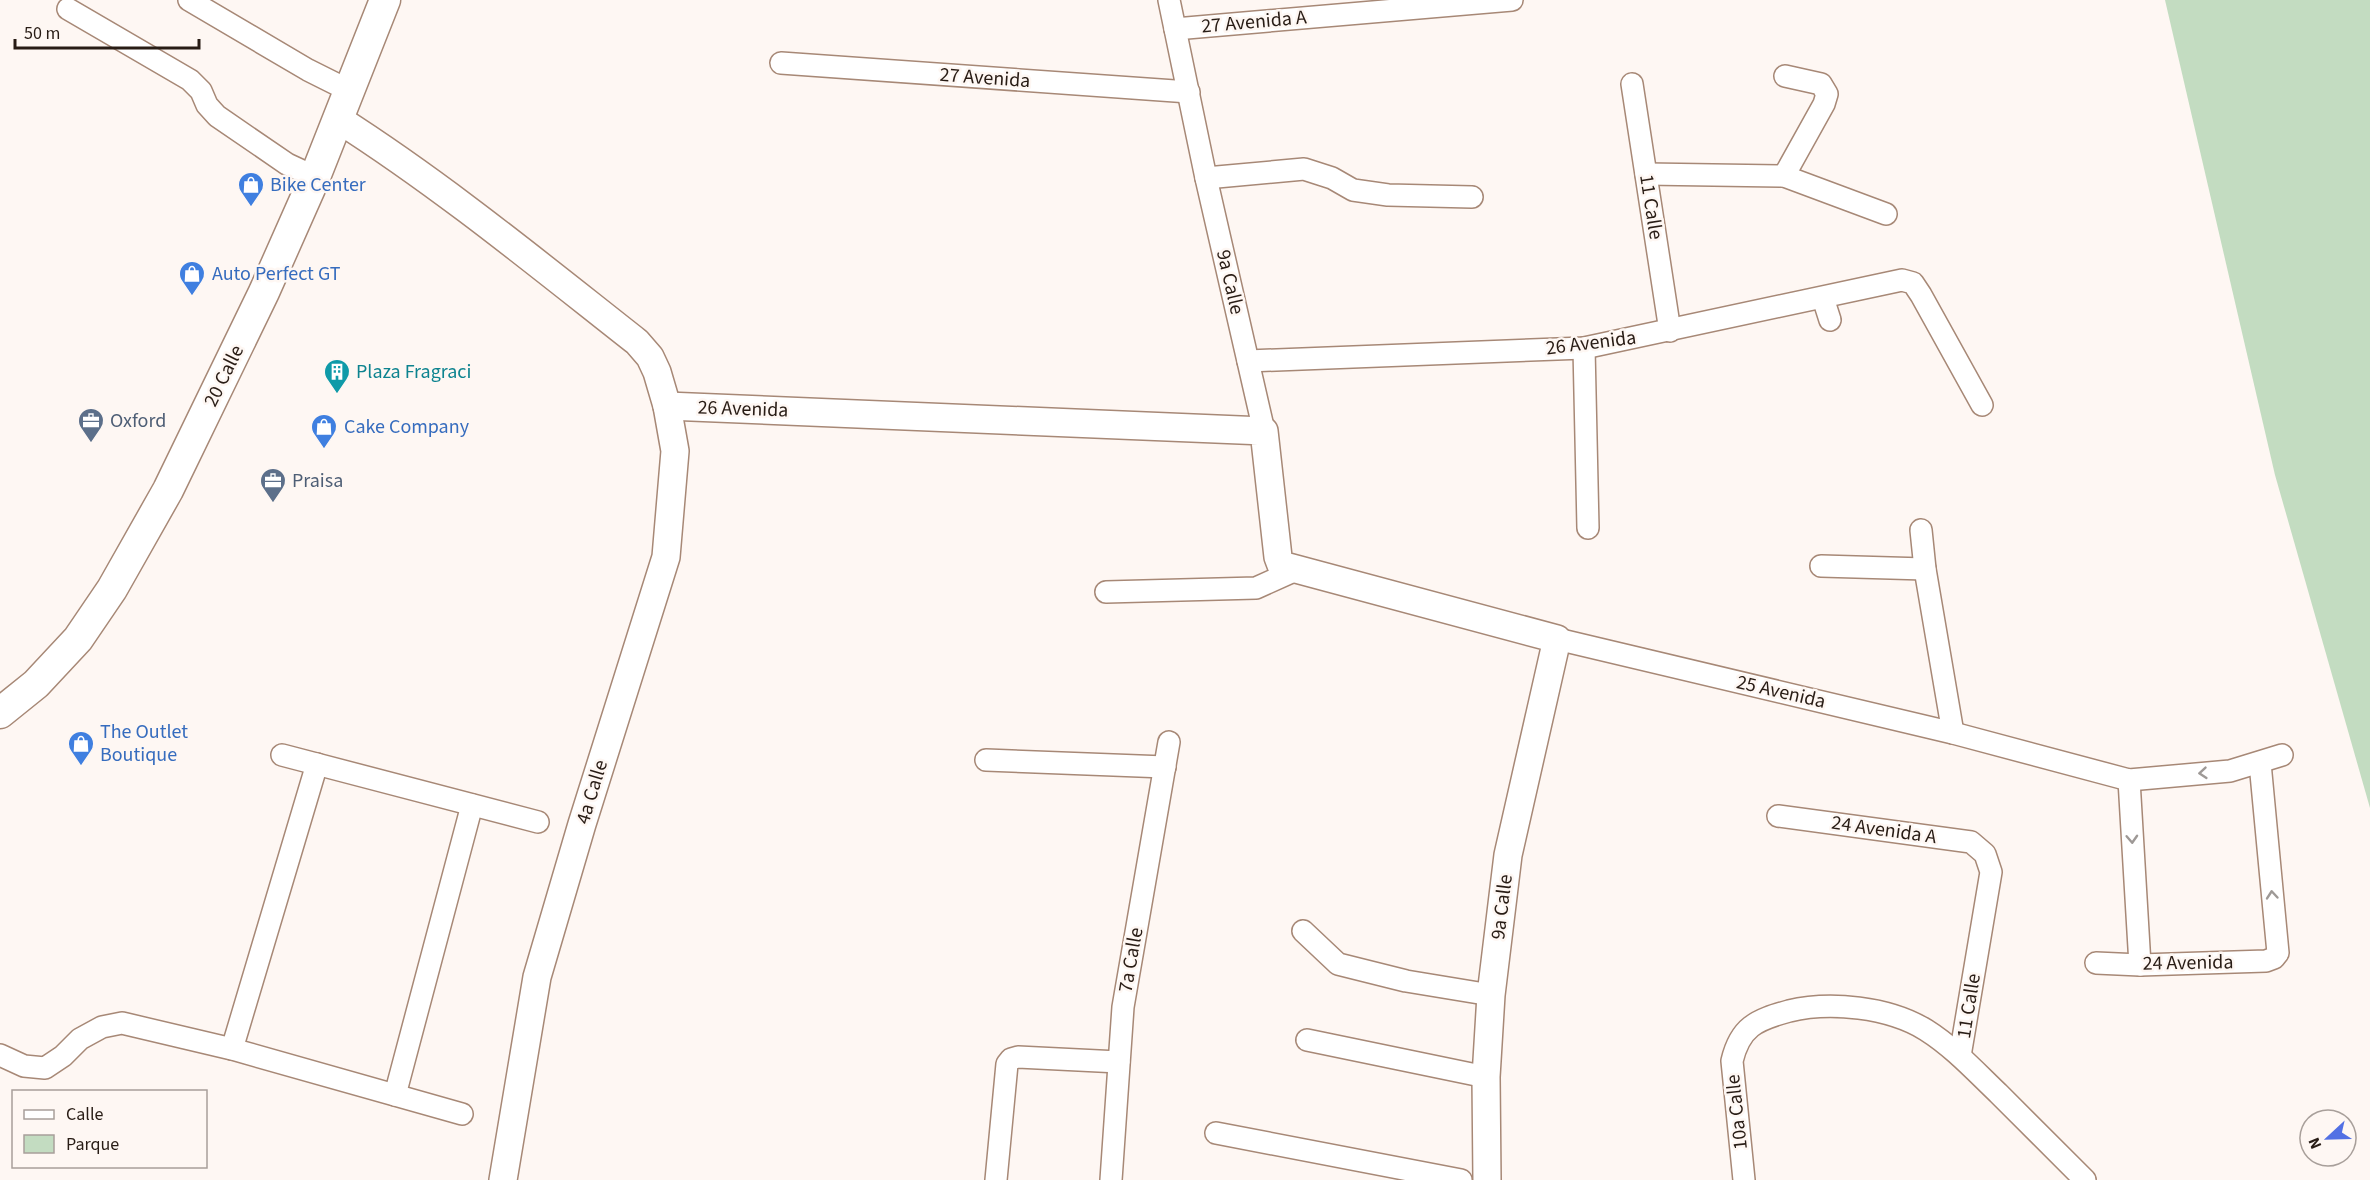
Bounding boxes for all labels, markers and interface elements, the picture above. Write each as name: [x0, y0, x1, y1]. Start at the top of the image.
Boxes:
street label: 27 Avenida A: [1200, 3, 1308, 41]
scale bar: [15, 12, 200, 50]
text: 50 m: [24, 21, 60, 46]
street label: 27 Avenida: [939, 61, 1031, 95]
shop icon: Bike Center: [236, 170, 266, 208]
place label: Bike Center: [270, 171, 366, 199]
street label: 11 Calle: [1632, 172, 1670, 242]
street label: 9a Calle: [1209, 247, 1251, 317]
shop icon: Auto Perfect GT: [177, 259, 207, 297]
place label: Auto Perfect GT: [212, 260, 341, 288]
street label: 26 Avenida: [1544, 324, 1638, 362]
street label: 20 Calle: [197, 340, 251, 412]
building icon: Plaza Fragraci: [322, 357, 352, 395]
place label: Plaza Fragraci: [356, 358, 471, 386]
street label: 26 Avenida: [697, 393, 789, 425]
office icon: Oxford: [76, 406, 106, 444]
place label: Oxford: [110, 407, 166, 435]
shop icon: Cake Company: [309, 412, 339, 450]
place label: Cake Company: [344, 413, 470, 441]
office icon: Praisa: [258, 466, 288, 504]
place label: Praisa: [292, 467, 343, 495]
street label: 25 Avenida: [1734, 668, 1828, 716]
place label: The Outlet Boutique: [100, 718, 188, 769]
shop icon: The Outlet Boutique: [66, 729, 96, 767]
street label: 4a Calle: [569, 756, 615, 827]
one-way arrow: [2198, 766, 2207, 779]
street label: 24 Avenida A: [1830, 809, 1938, 851]
one-way arrow: [2126, 834, 2139, 843]
street label: 9a Calle: [1484, 873, 1520, 941]
one-way arrow: [2266, 890, 2279, 899]
street label: 7a Calle: [1112, 925, 1151, 995]
street label: 24 Avenida: [2142, 948, 2234, 978]
street label: 11 Calle: [1950, 971, 1988, 1041]
street label: 10a Calle: [1719, 1073, 1755, 1151]
legend: [12, 1090, 207, 1168]
text: Calle: [66, 1102, 104, 1127]
north arrow: [2298, 1108, 2358, 1168]
text: Parque: [66, 1132, 119, 1157]
text: N: [2303, 1134, 2327, 1152]

